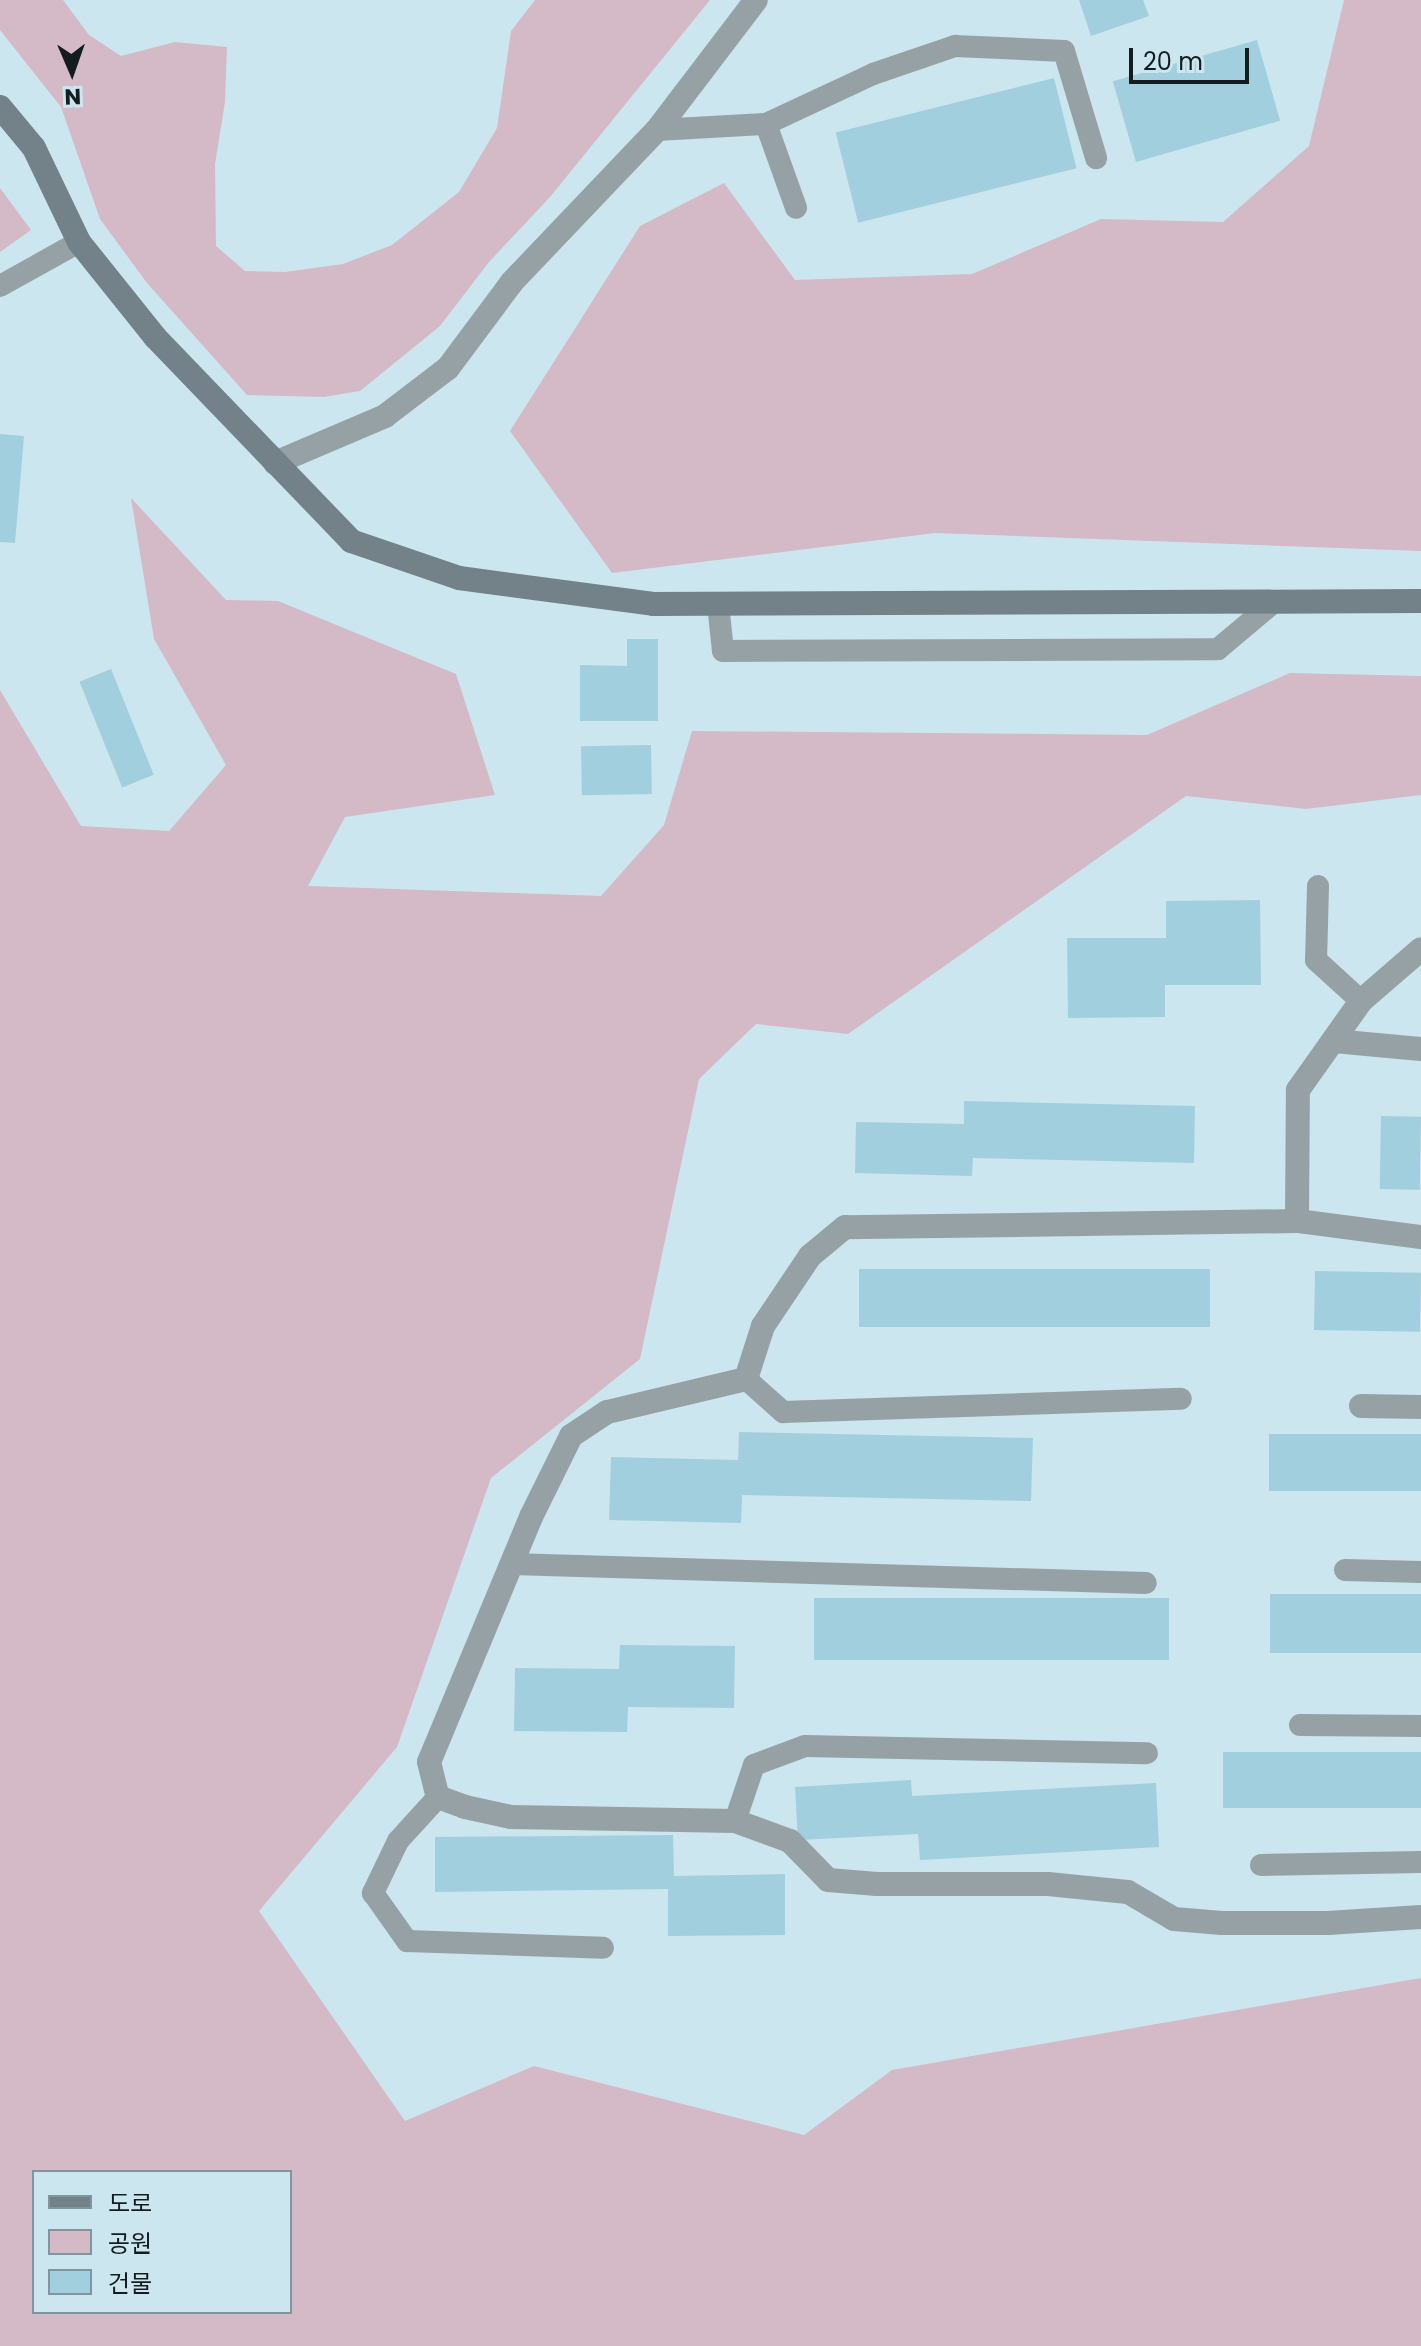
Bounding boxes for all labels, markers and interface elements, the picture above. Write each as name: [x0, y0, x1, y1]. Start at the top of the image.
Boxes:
north arrow: [32, 32, 112, 112]
scale bar: [1133, 32, 1253, 82]
text: 20 m: [1143, 45, 1203, 78]
text: N: [64, 81, 82, 112]
legend: [32, 2170, 292, 2314]
text: 도로: [108, 2187, 152, 2220]
text: 공원: [108, 2227, 152, 2260]
text: 건물: [108, 2267, 152, 2300]

